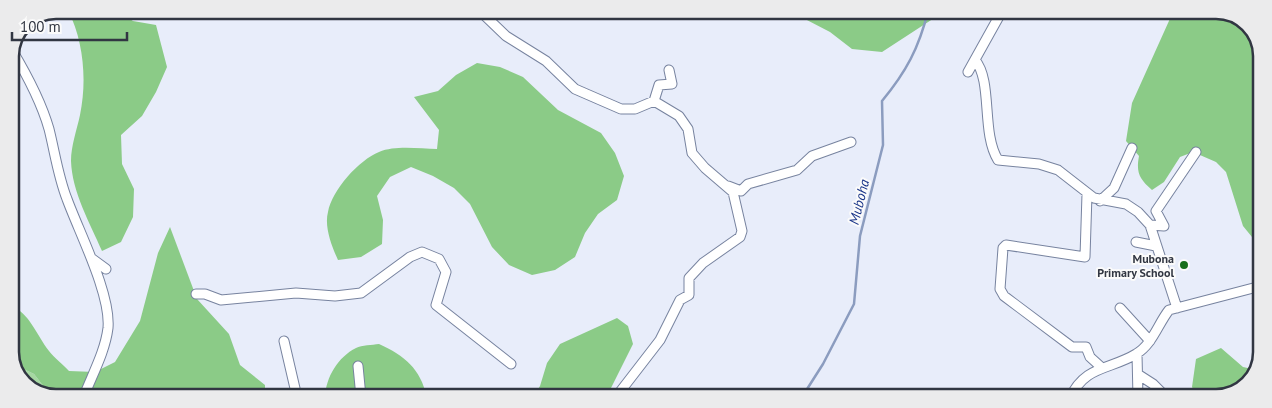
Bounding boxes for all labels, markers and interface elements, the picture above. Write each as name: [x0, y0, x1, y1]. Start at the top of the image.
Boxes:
scale bar: [12, 10, 128, 42]
text: 100 m: [20, 17, 61, 36]
water label: Muboha: [845, 177, 873, 227]
place label: Mubona Primary School: [1097, 251, 1174, 280]
marker: Mubona Primary School: [1178, 259, 1190, 271]

